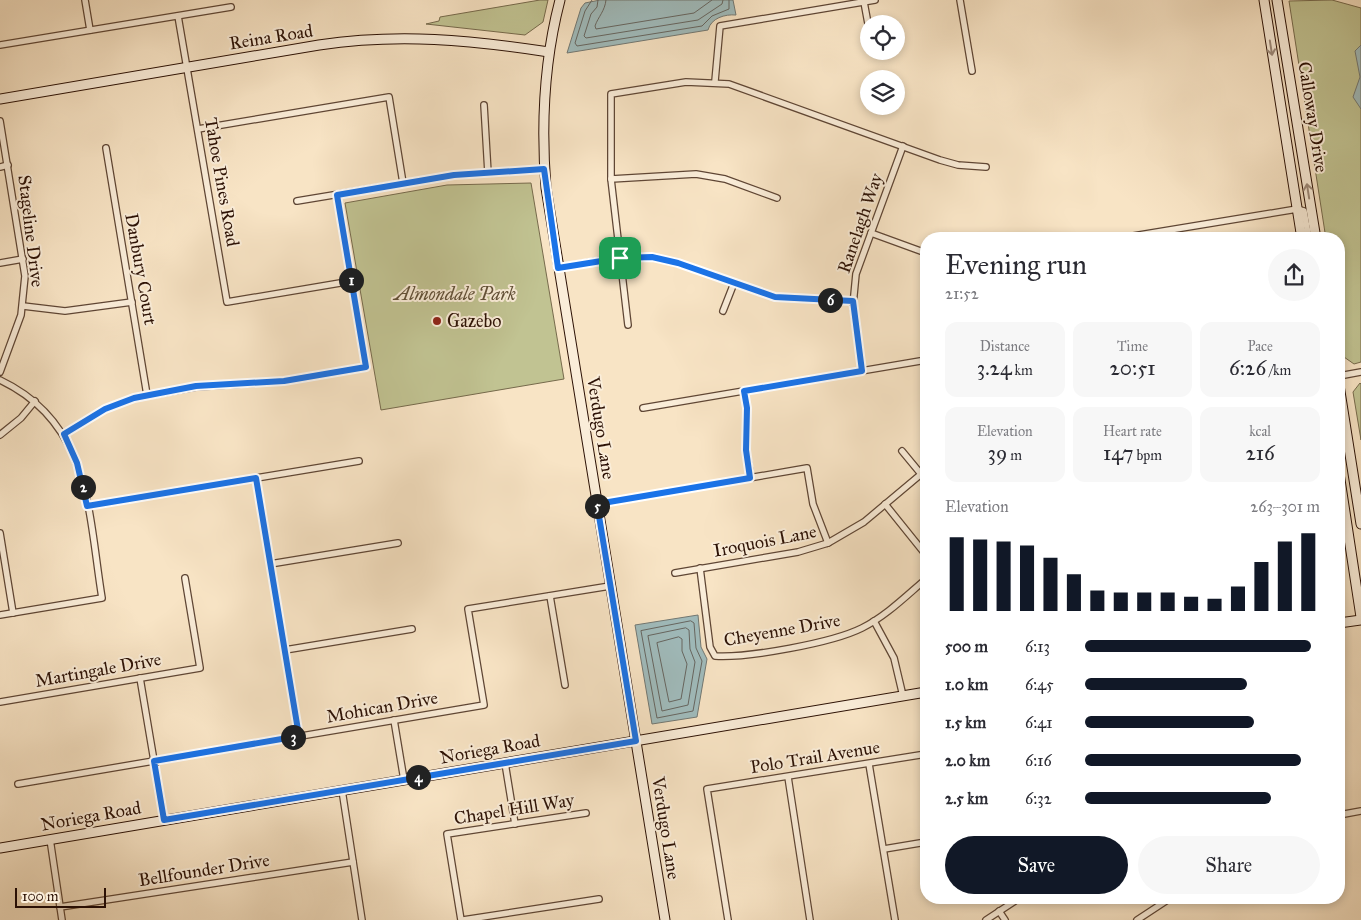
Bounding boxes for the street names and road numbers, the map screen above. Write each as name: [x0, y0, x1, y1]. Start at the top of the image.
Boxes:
street label: Reina Road: [228, 20, 314, 54]
street label: Calloway Drive: [1293, 60, 1333, 174]
street label: Tahoe Pines Road: [200, 116, 244, 248]
street label: Ranelagh Way: [833, 170, 889, 276]
street label: Stageline Drive: [12, 174, 49, 288]
street label: Danbury Court: [120, 211, 162, 327]
street label: Verdugo Lane: [581, 374, 620, 481]
street label: Iroquois Lane: [712, 520, 819, 563]
street label: Cheyenne Drive: [722, 609, 842, 651]
street label: Martingale Drive: [33, 648, 163, 693]
street label: Mohican Drive: [325, 686, 439, 728]
street label: Noriega Road: [438, 729, 542, 770]
street label: Polo Trail Avenue: [749, 736, 881, 778]
street label: Verdugo Lane: [646, 774, 685, 881]
street label: Chapel Hill Way: [452, 789, 576, 829]
street label: Noriega Road: [39, 796, 143, 837]
street label: Bellfounder Drive: [137, 849, 271, 891]

